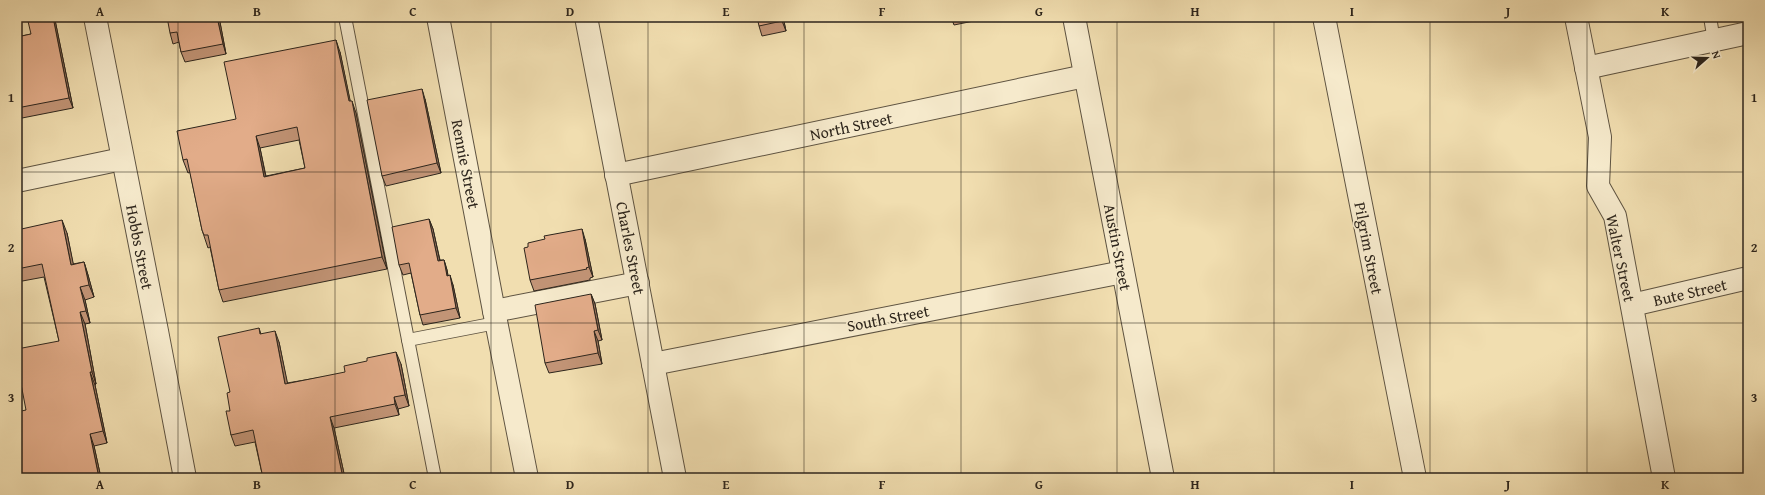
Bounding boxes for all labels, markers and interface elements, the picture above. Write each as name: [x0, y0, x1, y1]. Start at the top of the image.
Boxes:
text: A: [96, 2, 105, 21]
text: B: [253, 2, 261, 21]
text: C: [409, 2, 417, 21]
text: D: [566, 2, 574, 21]
text: E: [723, 2, 730, 21]
text: F: [879, 2, 886, 21]
text: G: [1035, 2, 1043, 21]
text: H: [1190, 2, 1200, 21]
text: I: [1350, 2, 1354, 21]
text: J: [1504, 2, 1511, 21]
text: K: [1661, 2, 1670, 21]
north arrow: [1687, 38, 1727, 78]
text: N: [1708, 48, 1725, 61]
text: 1: [8, 88, 14, 107]
text: 1: [1751, 88, 1757, 107]
street label: North Street: [807, 105, 895, 146]
street label: Rennie Street: [446, 117, 486, 211]
street label: Charles Street: [610, 199, 652, 297]
street label: Pilgrim Street: [1348, 200, 1390, 297]
street label: Austin Street: [1098, 202, 1138, 293]
street label: Hobbs Street: [120, 203, 160, 292]
street label: Walter Street: [1600, 212, 1642, 304]
text: 2: [8, 238, 15, 257]
text: 2: [1751, 238, 1758, 257]
street label: Bute Street: [1651, 272, 1730, 312]
street label: South Street: [845, 298, 932, 338]
text: 3: [8, 388, 14, 407]
text: 3: [1751, 388, 1757, 407]
text: A: [96, 475, 105, 494]
text: B: [253, 475, 261, 494]
text: C: [409, 475, 417, 494]
text: D: [566, 475, 574, 494]
text: E: [723, 475, 730, 494]
text: F: [879, 475, 886, 494]
text: G: [1035, 475, 1043, 494]
text: H: [1190, 475, 1200, 494]
text: I: [1350, 475, 1354, 494]
text: J: [1504, 475, 1511, 494]
text: K: [1661, 475, 1670, 494]

